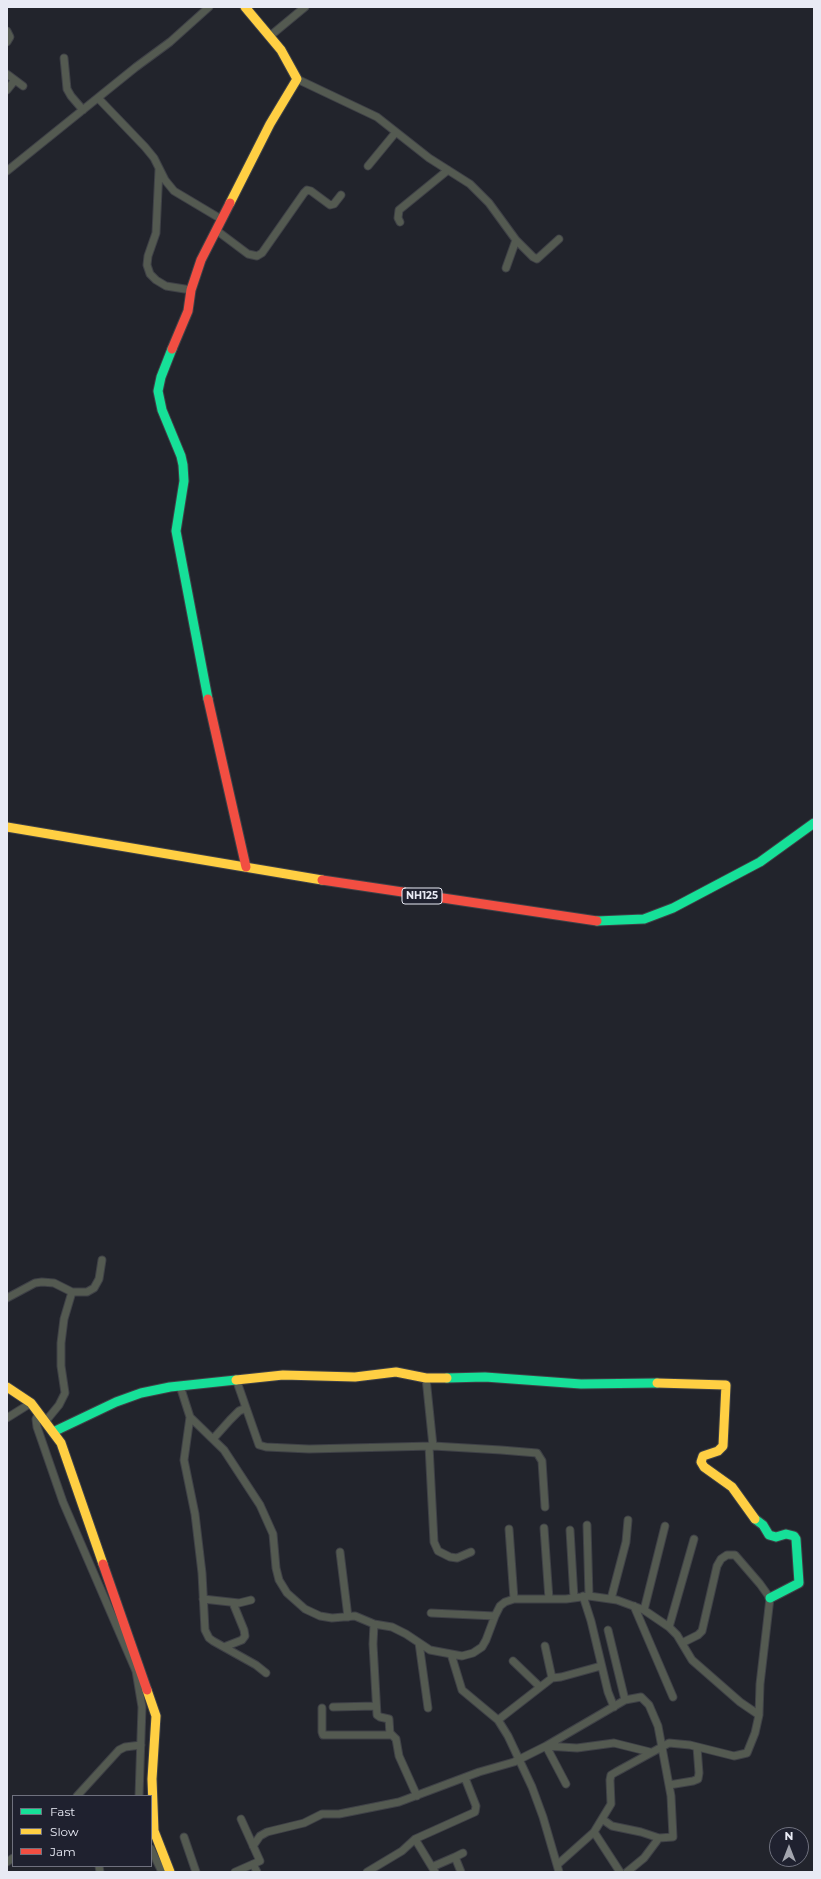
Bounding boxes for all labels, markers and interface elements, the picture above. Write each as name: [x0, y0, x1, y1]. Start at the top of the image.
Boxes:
road number: NH125: [402, 888, 442, 904]
legend: [12, 1795, 152, 1867]
text: Fast: [50, 1804, 75, 1819]
text: Slow: [50, 1824, 79, 1839]
north arrow: [769, 1827, 809, 1867]
text: N: [785, 1829, 793, 1843]
text: Jam: [50, 1844, 76, 1859]

